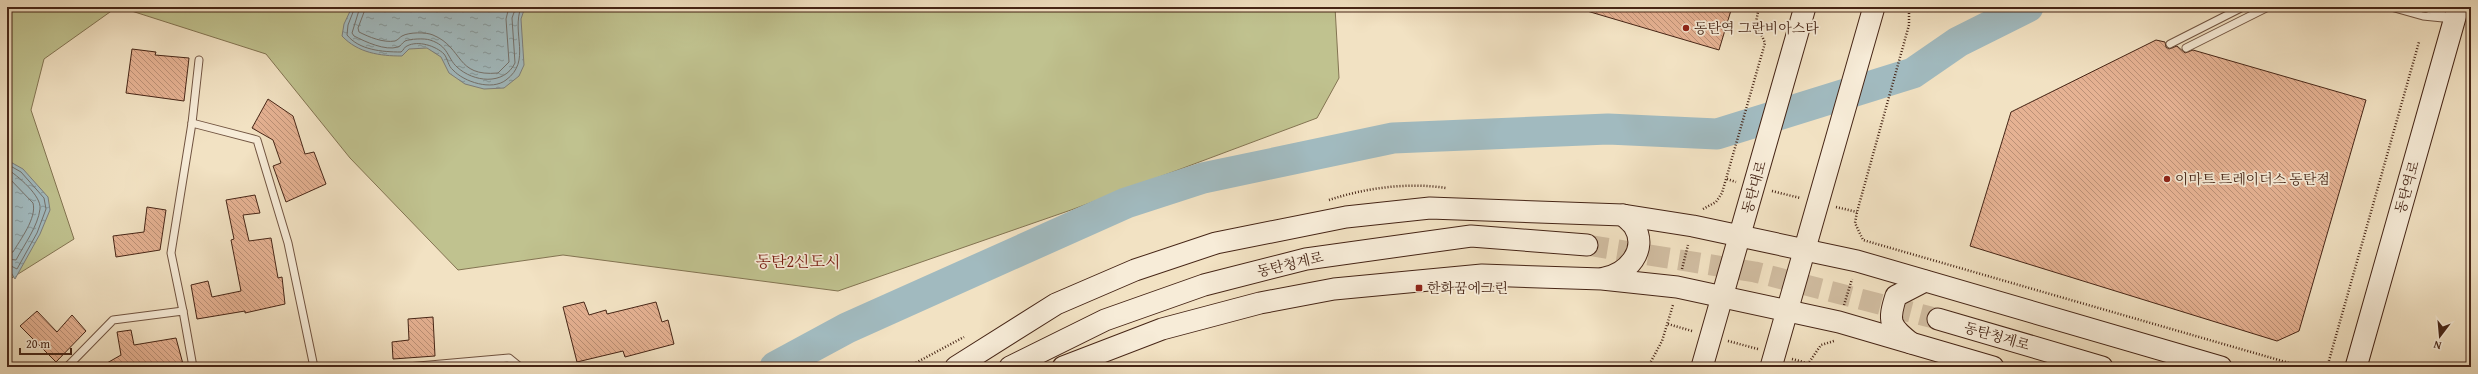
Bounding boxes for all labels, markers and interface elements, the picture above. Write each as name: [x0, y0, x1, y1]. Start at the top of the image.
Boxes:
place label: 동탄역 그란비아스타: [1694, 18, 1819, 38]
marker: 동탄역 그란비아스타: [1681, 23, 1691, 33]
street label: 동탄대로: [1737, 158, 1771, 216]
street label: 동탄역로: [2390, 158, 2424, 216]
place label: 이마트 트레이더스 동탄점: [2175, 169, 2330, 189]
marker: 이마트 트레이더스 동탄점: [2162, 174, 2172, 184]
street label: 동탄청계로: [1255, 247, 1326, 281]
district label: 동탄2신도시: [756, 249, 840, 273]
place label: 한화꿈에그린: [1427, 278, 1508, 298]
marker: 한화꿈에그린: [1414, 283, 1424, 293]
north arrow: [2420, 316, 2460, 356]
street label: 동탄청계로: [1962, 317, 2033, 355]
scale bar: [20, 330, 71, 356]
text: 20 m: [26, 335, 50, 352]
text: N: [2431, 337, 2443, 354]

